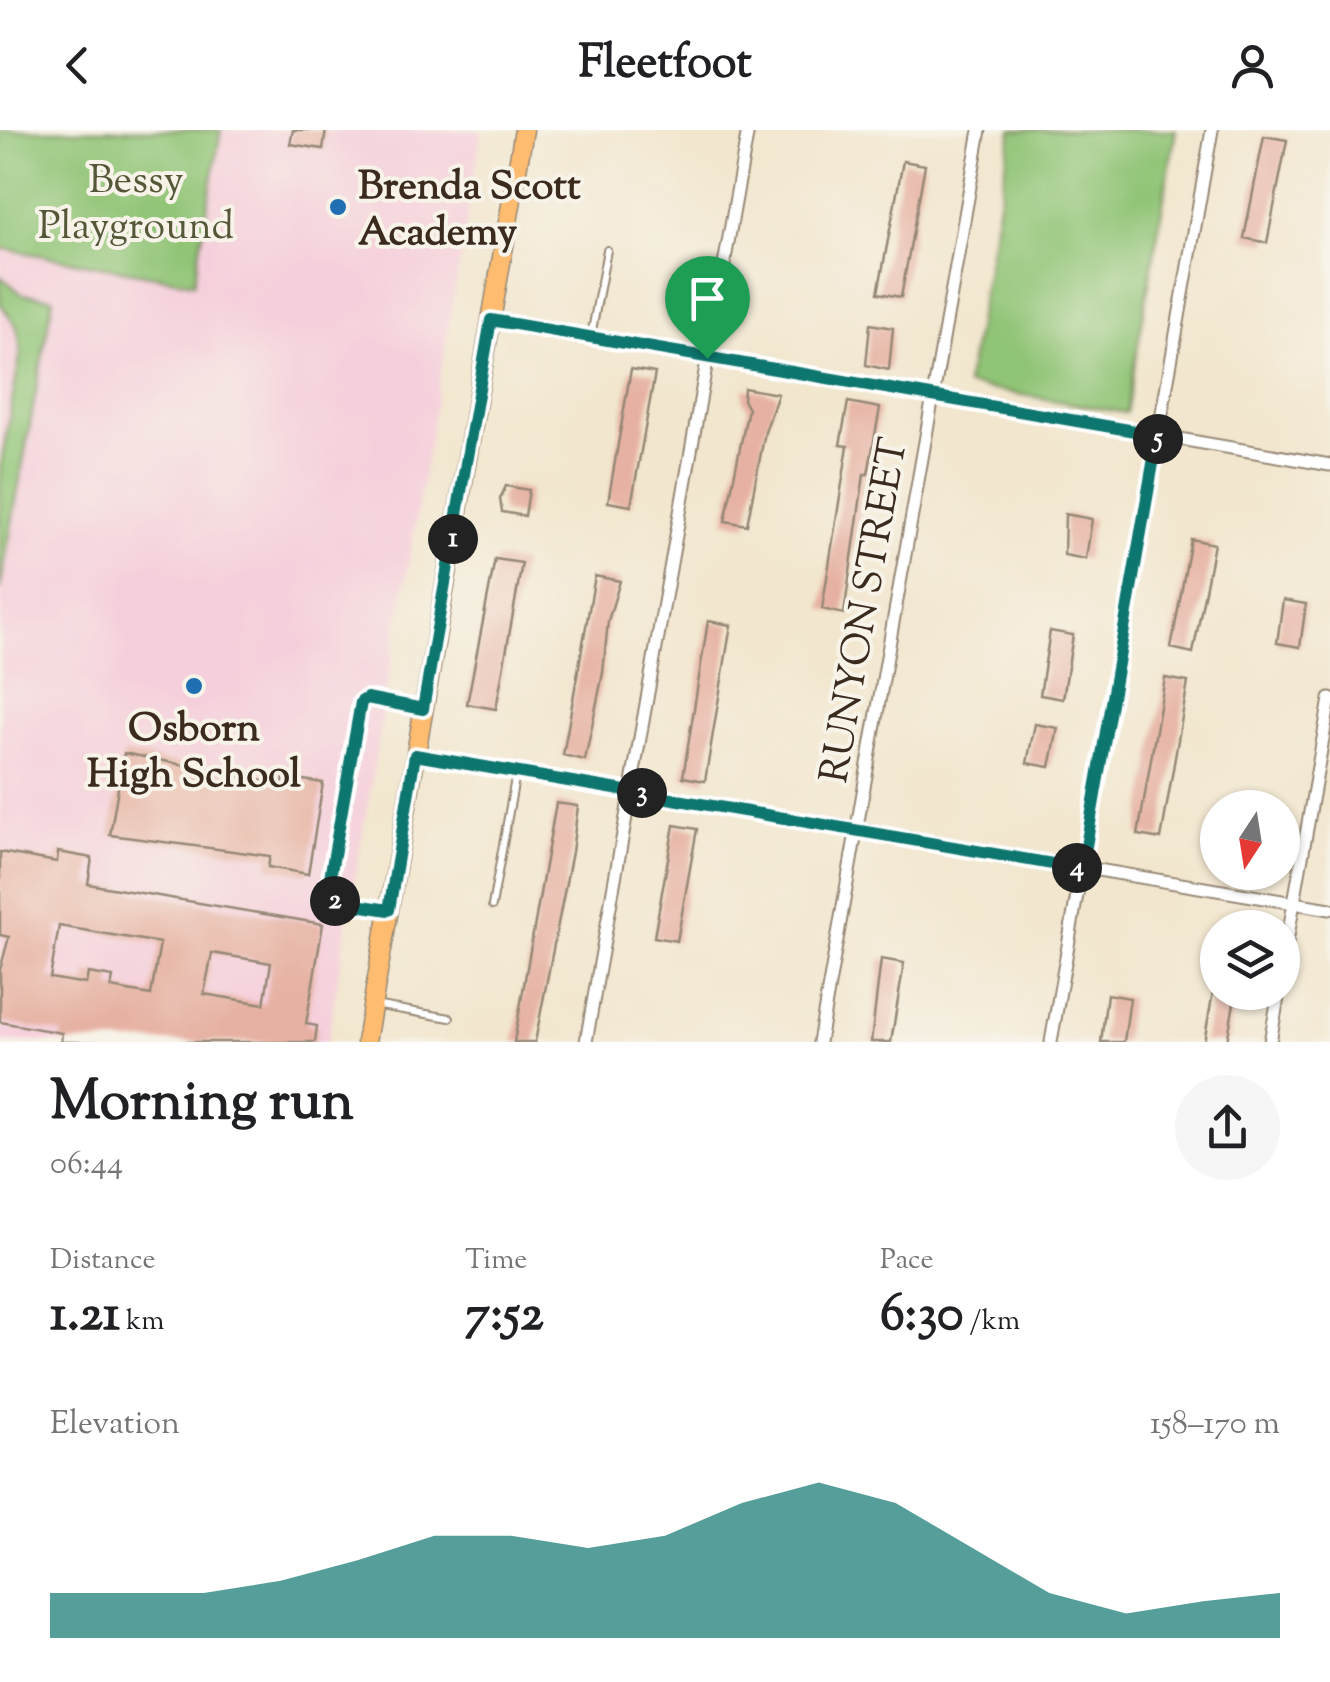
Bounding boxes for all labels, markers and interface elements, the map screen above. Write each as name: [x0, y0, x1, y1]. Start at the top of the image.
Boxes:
text: Fleetfoot: [578, 33, 752, 98]
icon: back: [50, 38, 105, 93]
icon: person: [1225, 38, 1280, 93]
park label: Bessy Playground: [38, 154, 234, 257]
place label: Brenda Scott Academy: [358, 160, 581, 263]
marker: Brenda Scott Academy: [327, 196, 349, 218]
pin: [665, 256, 750, 359]
icon: arrive: [680, 271, 735, 326]
pin: 5: [1133, 414, 1183, 464]
text: 5: [1153, 419, 1163, 459]
street label: RUNYON STREET: [808, 434, 925, 788]
pin: 1: [428, 514, 478, 564]
text: 1: [448, 519, 458, 559]
marker: Osborn High School: [183, 675, 205, 697]
place label: Osborn High School: [87, 702, 302, 805]
pin: 3: [617, 768, 667, 818]
text: 3: [636, 773, 648, 813]
north arrow: [1200, 790, 1300, 890]
map controls: [1200, 790, 1300, 1010]
pin: 4: [1052, 843, 1102, 893]
text: 4: [1070, 848, 1084, 888]
pin: 2: [310, 876, 360, 926]
text: 2: [328, 881, 342, 921]
button: layers: [1200, 910, 1300, 1010]
text: Morning run: [50, 1065, 354, 1144]
button: share: [1175, 1075, 1280, 1180]
text: 06:44: [50, 1142, 123, 1188]
text: Distance: [50, 1241, 156, 1281]
text: Time: [465, 1241, 527, 1281]
text: Pace: [880, 1241, 934, 1281]
text: 1.21: [50, 1281, 120, 1353]
text: 7:52: [465, 1281, 544, 1353]
text: 6:30: [880, 1281, 964, 1353]
text: km: [120, 1302, 164, 1342]
text: /km: [964, 1302, 1020, 1342]
text: Elevation: [50, 1402, 180, 1448]
text: 158–170 m: [1150, 1402, 1280, 1448]

